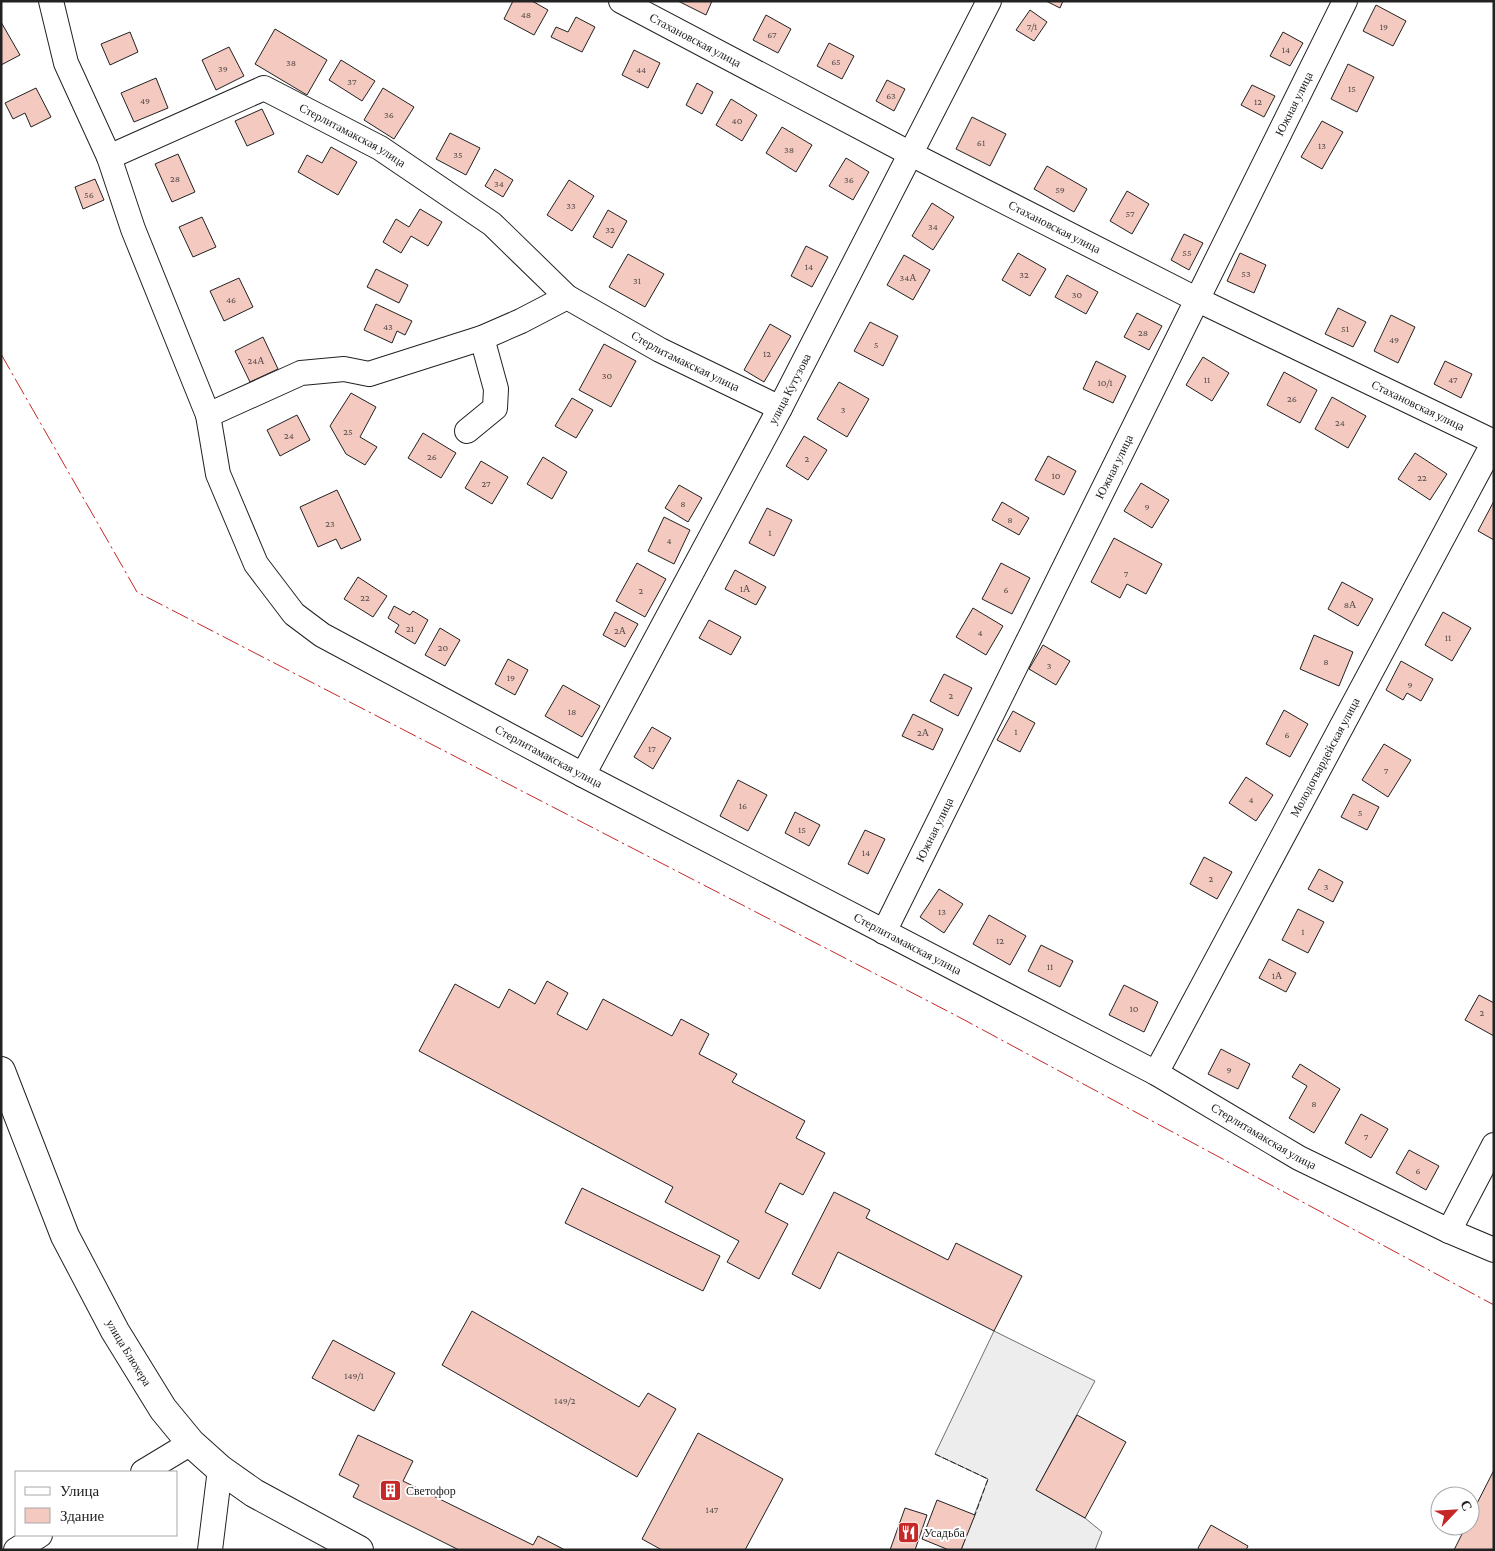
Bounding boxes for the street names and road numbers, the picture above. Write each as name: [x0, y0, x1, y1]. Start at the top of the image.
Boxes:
street label: Стахановская улица: [647, 10, 744, 70]
street label: Южная улица: [1272, 69, 1316, 138]
street label: Стерлитамакская улица: [297, 100, 409, 171]
street label: Стахановская улица: [1006, 198, 1104, 257]
street label: Стерлитамакская улица: [629, 328, 742, 395]
street label: улица Кутузова: [766, 351, 814, 427]
street label: Стахановская улица: [1369, 377, 1468, 434]
street label: Южная улица: [1093, 432, 1136, 501]
street label: Молодогвардейская улица: [1287, 695, 1363, 819]
street label: Стерлитамакская улица: [493, 722, 605, 791]
street label: Южная улица: [913, 795, 957, 864]
street label: Стерлитамакская улица: [851, 910, 964, 978]
street label: Стерлитамакская улица: [1209, 1100, 1319, 1173]
street label: улица Блюхера: [103, 1317, 155, 1389]

